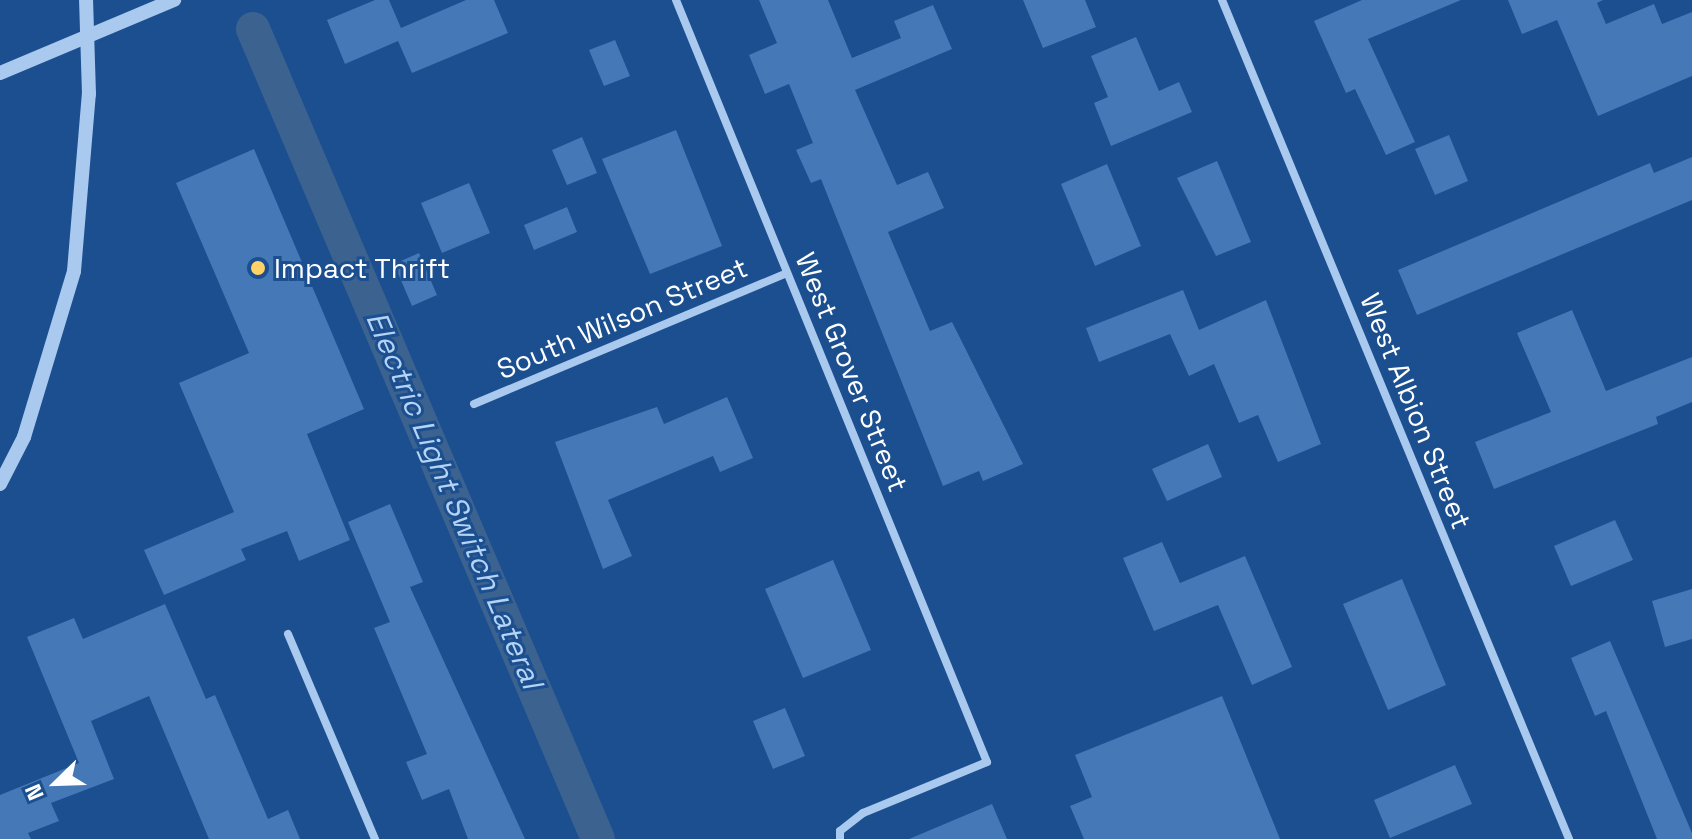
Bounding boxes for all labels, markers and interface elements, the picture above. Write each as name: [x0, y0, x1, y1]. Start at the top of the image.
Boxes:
street label: West Grover Street: [789, 248, 915, 496]
street label: South Wilson Street: [492, 250, 752, 386]
place label: Impact Thrift: [274, 251, 451, 285]
marker: Impact Thrift: [249, 259, 267, 277]
street label: West Albion Street: [1353, 288, 1479, 534]
water label: Electric Light Switch Lateral: [358, 306, 550, 694]
north arrow: [16, 743, 96, 823]
text: N: [18, 780, 50, 805]

